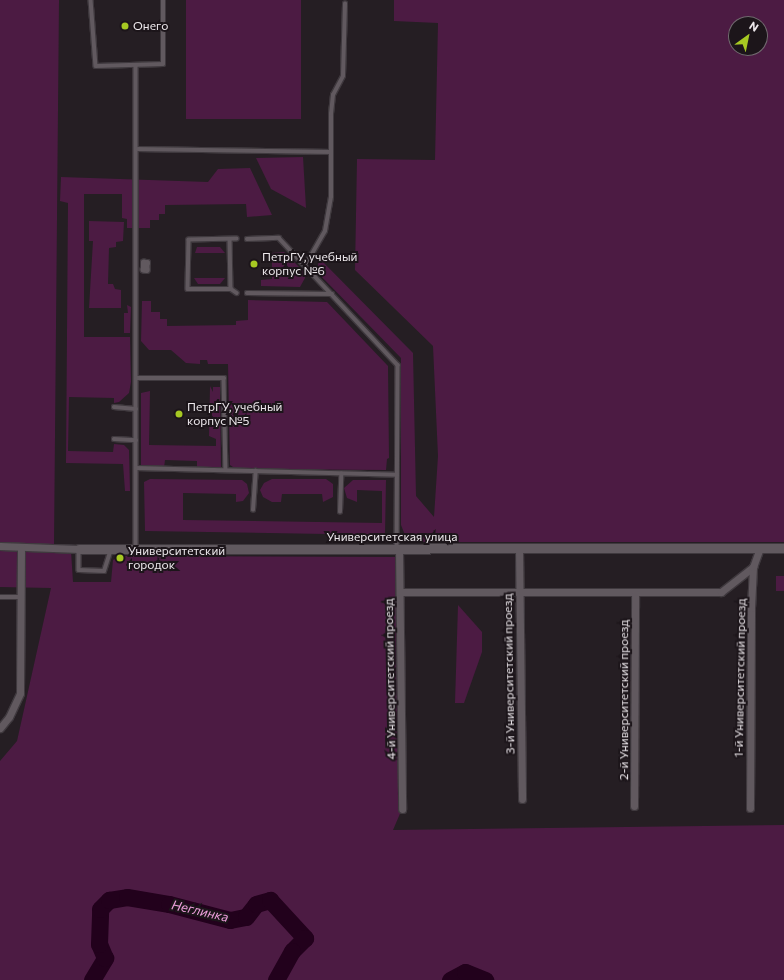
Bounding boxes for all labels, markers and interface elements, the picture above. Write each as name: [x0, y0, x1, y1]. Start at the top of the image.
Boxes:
north arrow: [728, 16, 768, 56]
place label: Онего: [133, 19, 168, 33]
text: N: [747, 19, 761, 34]
marker: Онего: [120, 21, 130, 31]
place label: ПетрГУ, учебный корпус №6: [262, 250, 357, 278]
marker: ПетрГУ, учебный корпус №6: [249, 259, 259, 269]
place label: ПетрГУ, учебный корпус №5: [187, 400, 282, 428]
marker: ПетрГУ, учебный корпус №5: [174, 409, 184, 419]
street label: Университетская улица: [326, 530, 458, 544]
place label: Университетский городок: [128, 544, 225, 572]
marker: Университетский городок: [115, 553, 125, 563]
street label: 3-й Университетский проезд: [500, 594, 518, 754]
street label: 4-й Университетский проезд: [381, 598, 399, 760]
street label: 1-й Университетский проезд: [731, 598, 749, 758]
street label: 2-й Университетский проезд: [617, 620, 631, 780]
water label: Неглинка: [170, 897, 230, 925]

